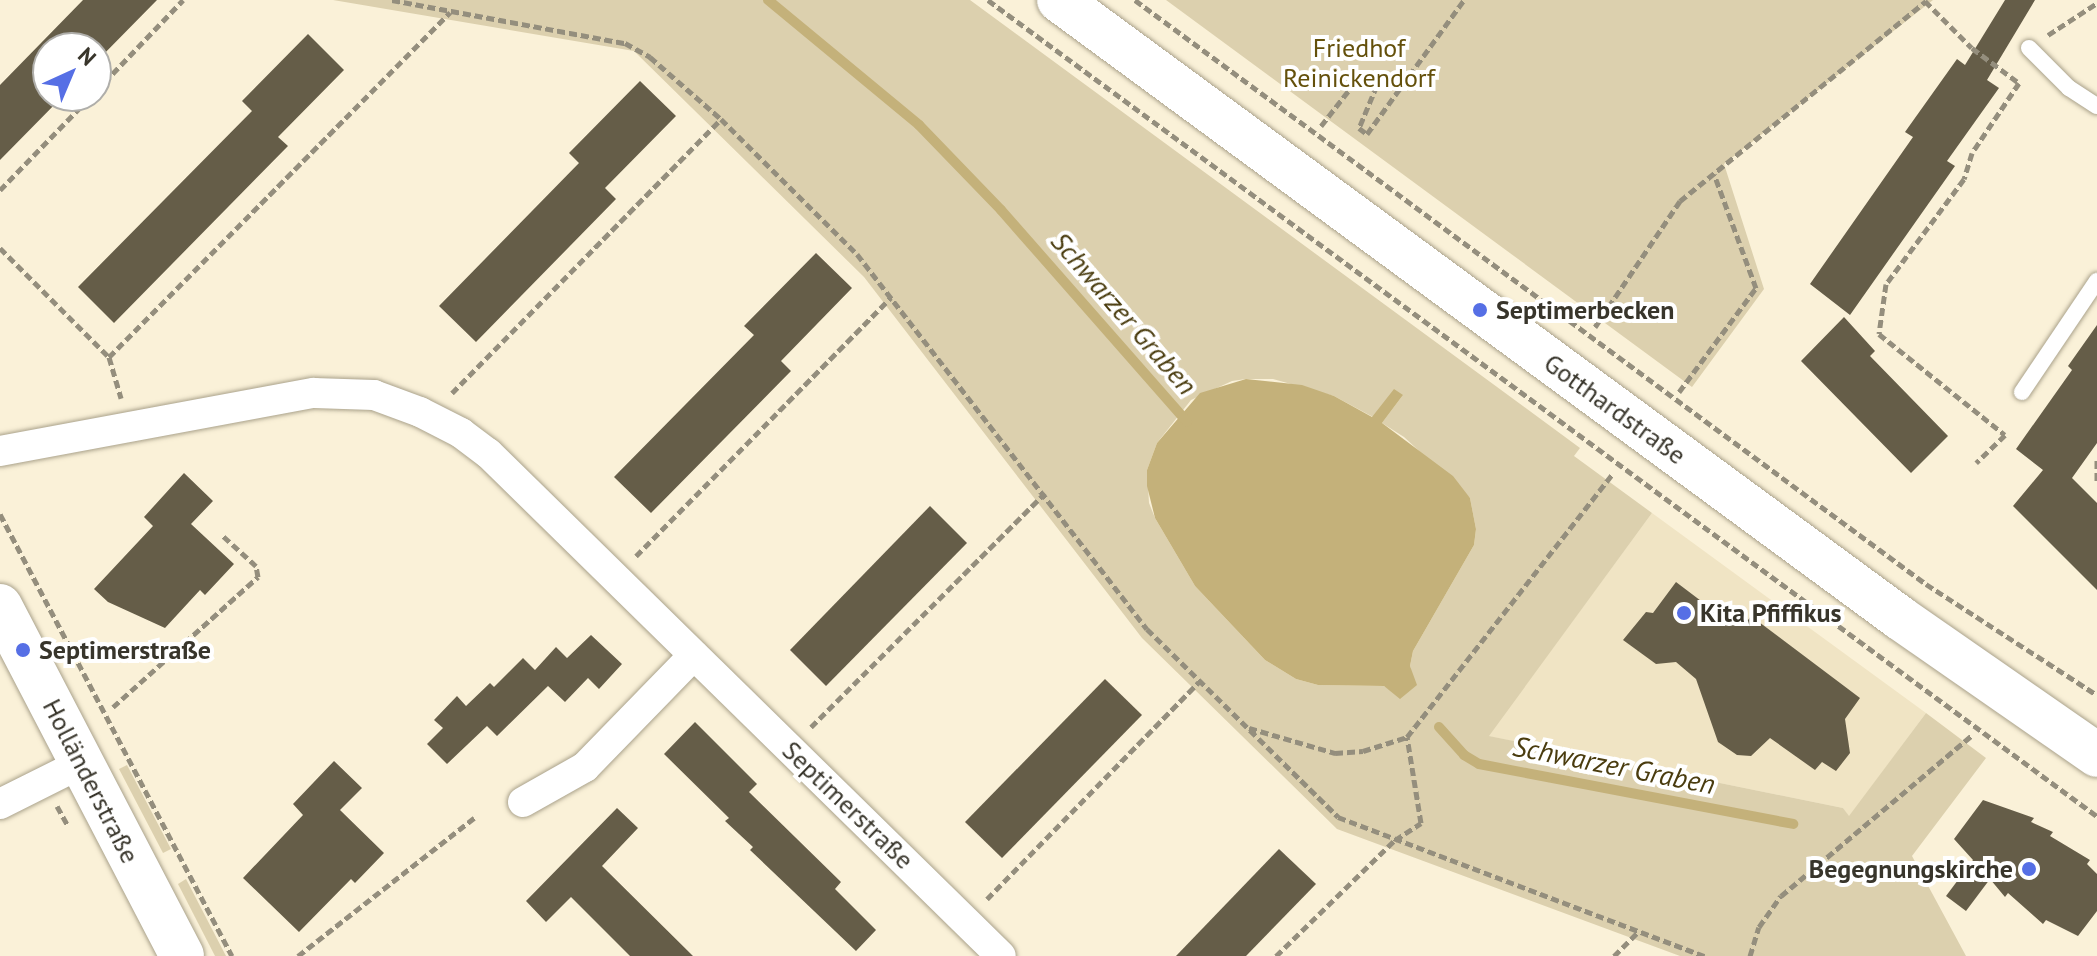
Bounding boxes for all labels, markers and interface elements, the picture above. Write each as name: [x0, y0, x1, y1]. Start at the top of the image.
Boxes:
north arrow: [32, 32, 112, 112]
park label: Friedhof Reinickendorf: [1283, 32, 1435, 94]
text: N: [72, 41, 102, 71]
water label: Schwarzer Graben: [1044, 225, 1204, 401]
place label: Septimerbecken: [1496, 294, 1674, 326]
marker: Septimerbecken: [1471, 301, 1489, 319]
street label: Gotthardstraße: [1538, 347, 1692, 471]
place label: Kita Pfiffikus: [1700, 597, 1841, 629]
marker: Kita Pfiffikus: [1675, 604, 1693, 622]
place label: Septimerstraße: [39, 634, 211, 666]
marker: Septimerstraße: [14, 641, 32, 659]
street label: Holländerstraße: [36, 694, 146, 868]
water label: Schwarzer Graben: [1510, 729, 1718, 801]
street label: Septimerstraße: [776, 735, 920, 875]
place label: Begegnungskirche: [1809, 853, 2013, 885]
marker: Begegnungskirche: [2020, 860, 2038, 878]

